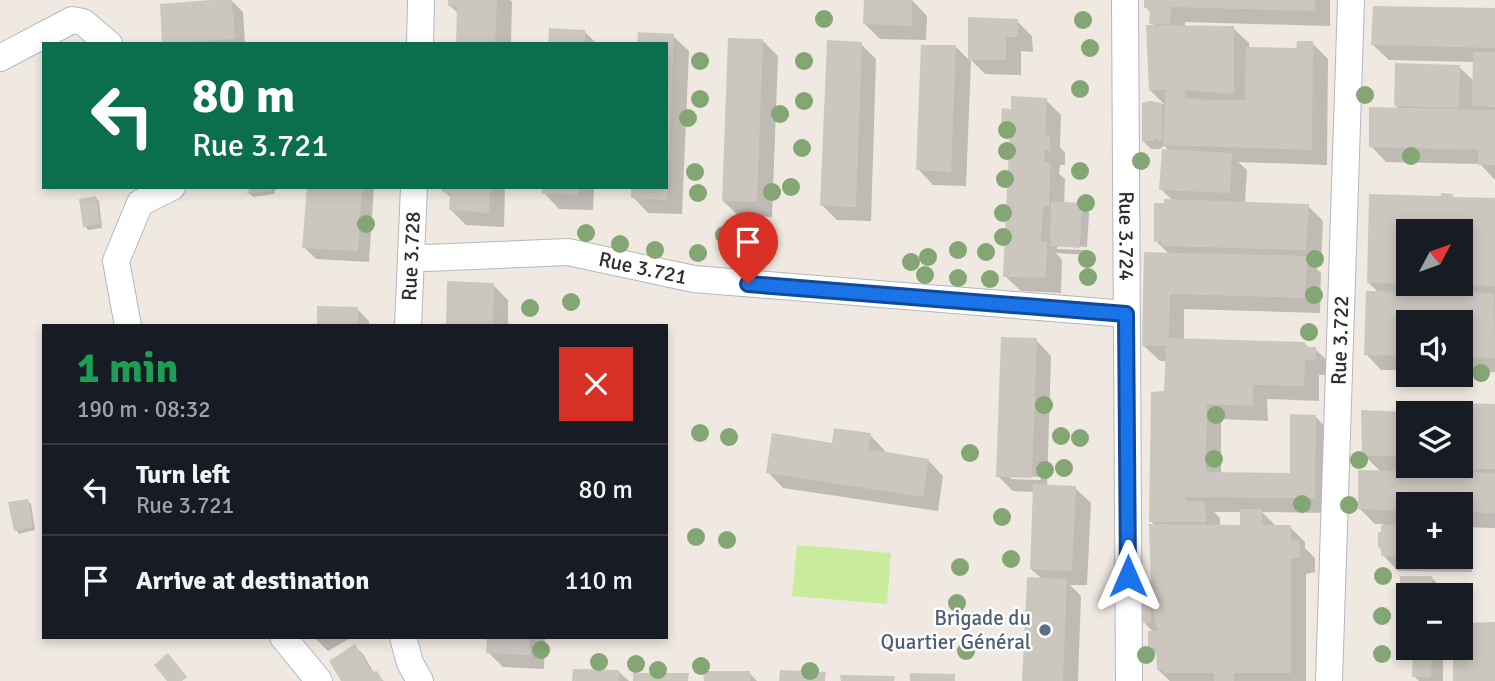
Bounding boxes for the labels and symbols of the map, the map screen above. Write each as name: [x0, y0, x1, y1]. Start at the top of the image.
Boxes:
street label: Rue 3.724: [1113, 191, 1140, 281]
street label: Rue 3.728: [396, 211, 426, 301]
pin: [718, 212, 778, 284]
north arrow: [1396, 219, 1474, 296]
street label: Rue 3.721: [596, 246, 689, 290]
street label: Rue 3.722: [1326, 295, 1354, 385]
position arrow: [1091, 539, 1165, 613]
place label: Brigade du Quartier Général: [881, 605, 1031, 655]
marker: Brigade du Quartier Général: [1037, 622, 1053, 638]

